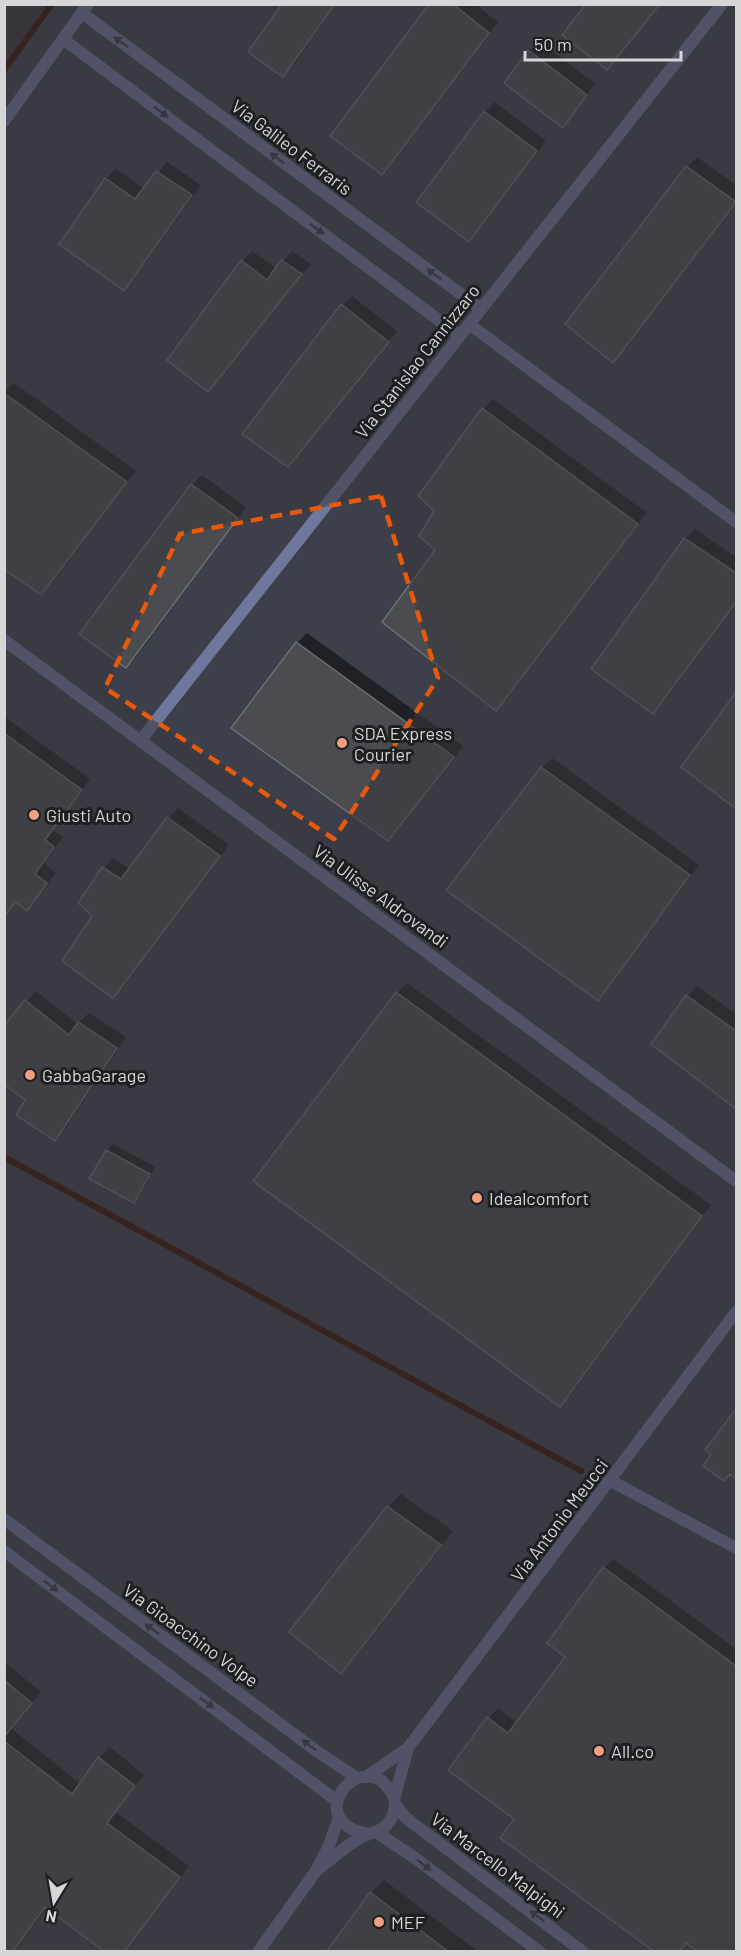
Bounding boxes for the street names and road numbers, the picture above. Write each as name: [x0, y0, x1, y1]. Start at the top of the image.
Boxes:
street label: Via Galileo Ferraris: [227, 95, 357, 199]
street label: Via Stanislao Cannizzaro: [350, 280, 484, 442]
street label: Via Ulisse Aldrovandi: [309, 840, 453, 952]
street label: Via Antonio Meucci: [506, 1454, 612, 1586]
street label: Via Gioacchino Volpe: [119, 1579, 263, 1691]
street label: Via Marcello Malpighi: [427, 1808, 569, 1922]

